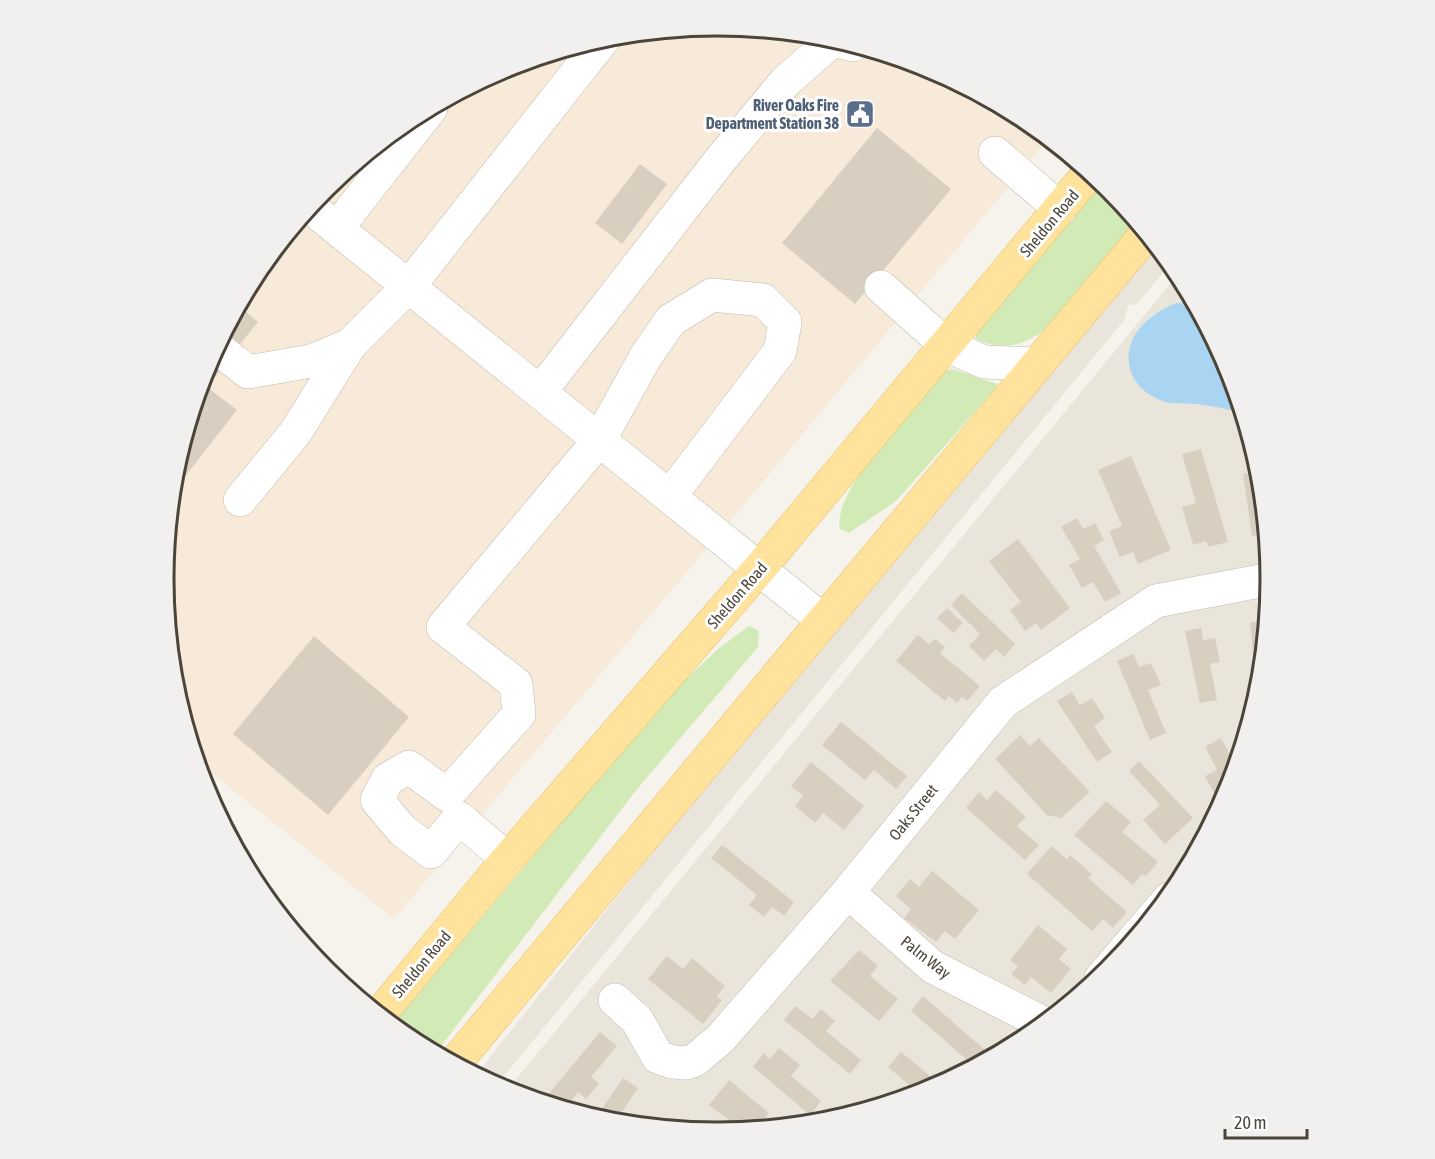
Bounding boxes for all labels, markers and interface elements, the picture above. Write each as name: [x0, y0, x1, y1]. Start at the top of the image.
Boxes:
place label: River Oaks Fire Department Station 38: [706, 96, 839, 132]
public building icon: River Oaks Fire Department Station 38: [844, 98, 876, 130]
street label: Sheldon Road: [1016, 186, 1082, 260]
street label: Sheldon Road: [703, 558, 771, 632]
street label: Oaks Street: [885, 780, 941, 844]
street label: Sheldon Road: [388, 927, 454, 1001]
street label: Palm Way: [897, 932, 955, 983]
scale bar: [1225, 1102, 1308, 1140]
text: 20 m: [1234, 1112, 1266, 1133]

